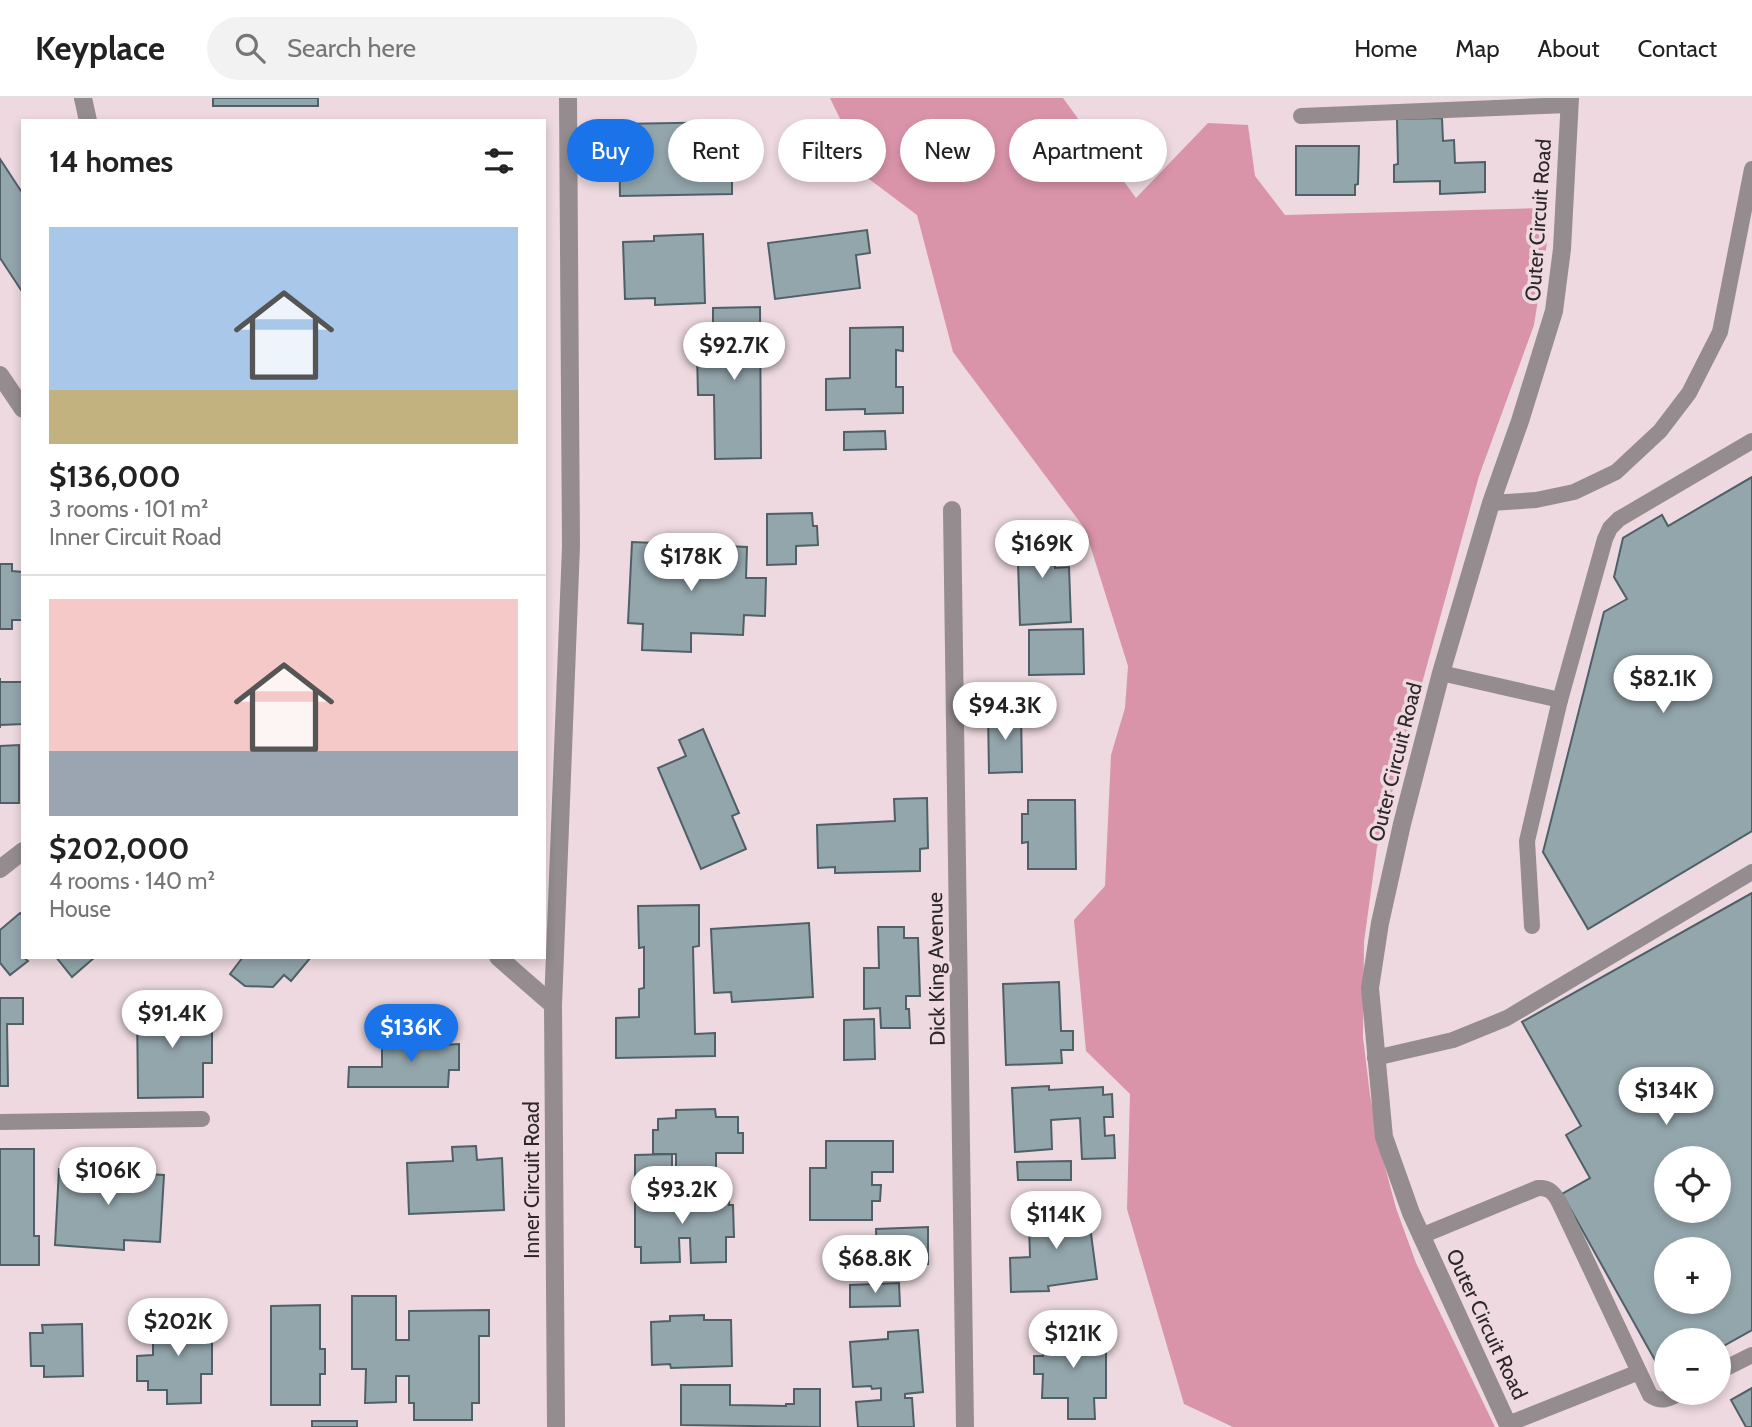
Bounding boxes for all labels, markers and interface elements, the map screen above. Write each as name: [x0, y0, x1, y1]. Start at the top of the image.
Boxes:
search box: [207, 17, 697, 80]
text: Keyplace: [35, 28, 165, 68]
icon: search: [231, 29, 269, 67]
text: Search here: [287, 32, 416, 64]
text: Home: [1354, 34, 1417, 63]
text: Map: [1455, 34, 1500, 63]
text: About: [1538, 34, 1600, 63]
text: Contact: [1638, 34, 1717, 63]
chip: Buy: [567, 119, 654, 182]
chip: Rent: [668, 119, 764, 182]
chip: Filters: [778, 119, 886, 182]
chip: New: [900, 119, 995, 182]
chip: Apartment: [1009, 119, 1167, 182]
street label: Outer Circuit Road: [1520, 138, 1556, 302]
icon: filters: [480, 142, 518, 180]
text: 14 homes: [49, 143, 173, 180]
icon: home: [221, 272, 347, 398]
pin: $92.7K: [677, 322, 791, 382]
text: $92.7K: [699, 331, 769, 359]
text: $136,000: [49, 458, 181, 495]
text: 3 rooms · 101 m²: [49, 495, 208, 523]
pin: $169K: [993, 520, 1091, 580]
text: Inner Circuit Road: [49, 523, 222, 551]
text: $169K: [1011, 529, 1073, 557]
pin: $178K: [642, 533, 740, 593]
text: $178K: [660, 542, 722, 570]
icon: home: [221, 644, 347, 770]
pin: $82.1K: [1606, 656, 1720, 715]
text: $82.1K: [1630, 664, 1697, 692]
street label: Outer Circuit Road: [1363, 680, 1427, 844]
pin: $94.3K: [948, 682, 1062, 742]
text: $94.3K: [969, 691, 1041, 719]
text: $202,000: [49, 830, 190, 867]
text: 4 rooms · 140 m²: [49, 867, 215, 895]
street label: Dick King Avenue: [922, 892, 950, 1046]
text: House: [49, 895, 111, 923]
pin: $91.4K: [115, 990, 229, 1050]
text: $91.4K: [138, 999, 206, 1027]
pin: $136K: [362, 1004, 460, 1064]
text: $136K: [380, 1013, 442, 1041]
pin: $134K: [1617, 1068, 1715, 1127]
text: $134K: [1635, 1076, 1697, 1104]
street label: Inner Circuit Road: [519, 1101, 544, 1259]
map controls: [1654, 1146, 1731, 1405]
button: locate: [1654, 1146, 1731, 1223]
pin: $106K: [59, 1148, 157, 1207]
text: $106K: [75, 1156, 141, 1184]
pin: $93.2K: [625, 1166, 739, 1226]
text: $93.2K: [647, 1175, 717, 1203]
pin: $114K: [1007, 1192, 1105, 1251]
text: $114K: [1026, 1200, 1086, 1228]
pin: $68.8K: [818, 1236, 932, 1295]
button: +: [1654, 1237, 1731, 1314]
text: $68.8K: [838, 1244, 912, 1272]
street label: Outer Circuit Road: [1441, 1245, 1533, 1403]
pin: $202K: [129, 1298, 227, 1358]
text: $202K: [144, 1307, 212, 1335]
pin: $121K: [1024, 1310, 1122, 1370]
text: $121K: [1045, 1319, 1101, 1347]
button: −: [1654, 1328, 1731, 1405]

